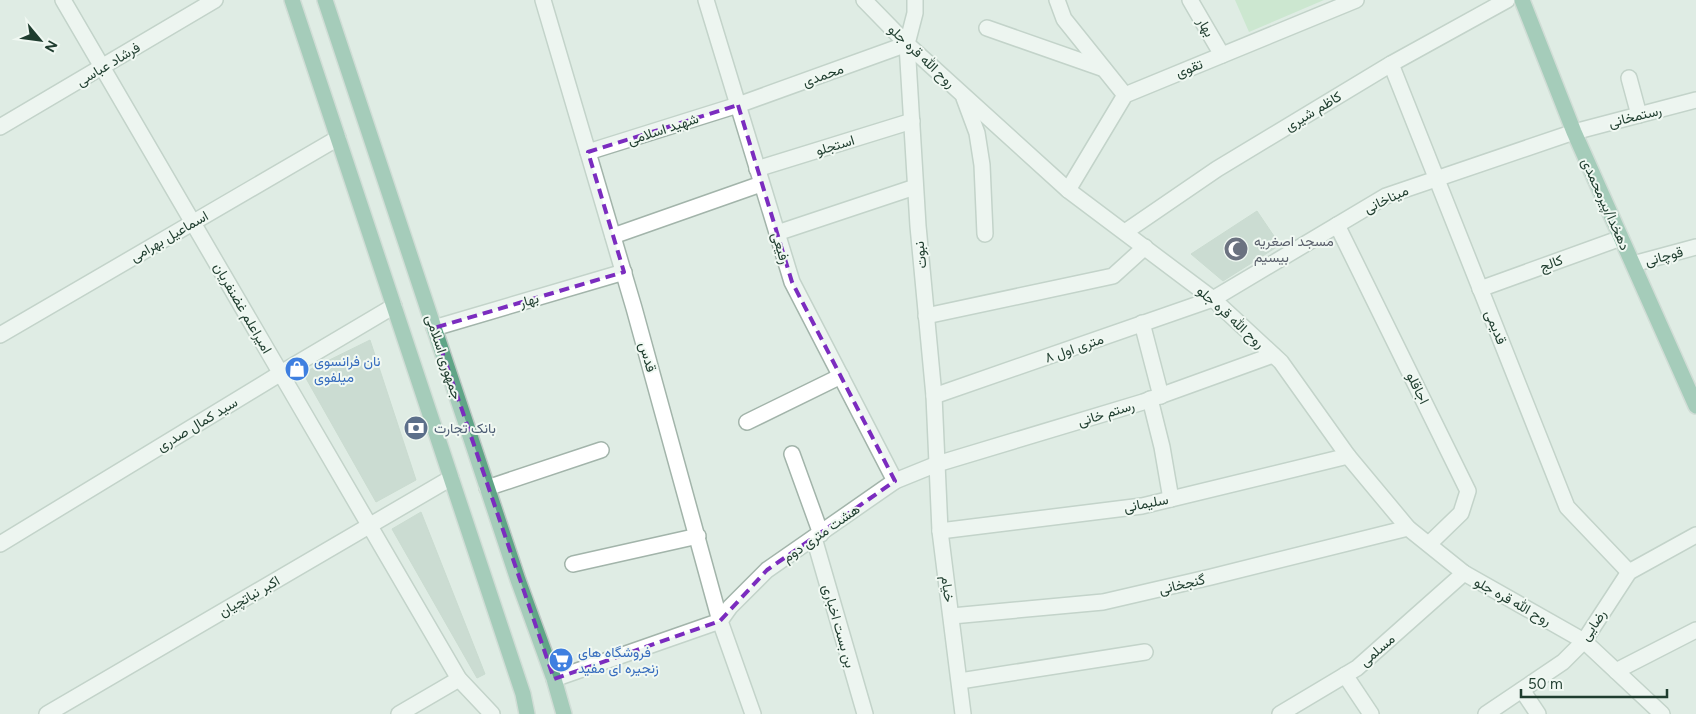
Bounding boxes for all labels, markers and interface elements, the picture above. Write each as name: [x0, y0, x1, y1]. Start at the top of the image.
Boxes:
street label: بهار: [1193, 14, 1218, 40]
north arrow: [15, 15, 65, 65]
street label: روح الله قره جلو: [883, 21, 959, 93]
text: N: [41, 37, 61, 55]
street label: فرشاد عباسی: [73, 39, 143, 90]
street label: تقوی: [1173, 55, 1206, 82]
street label: محمدی: [800, 60, 846, 91]
street label: کاظم شیری: [1282, 88, 1345, 135]
street label: رستمخانی: [1607, 102, 1664, 131]
street label: شهید اسلامی: [626, 110, 701, 149]
street label: استجلو: [814, 132, 857, 159]
street label: دهخدا/پیرمحمدی: [1577, 155, 1634, 254]
street label: میناخانی: [1361, 182, 1411, 217]
street label: اسماعیل بهرامی: [127, 207, 211, 266]
street label: رفیعی: [768, 230, 793, 266]
place label: مسجد اصغریه بیسیم: [1254, 233, 1334, 266]
mosque icon: مسجد اصغریه بیسیم: [1223, 236, 1249, 262]
street label: نبوت: [911, 240, 930, 269]
street label: قوچانی: [1643, 243, 1685, 271]
street label: کالج: [1537, 251, 1566, 277]
street label: امیراعلم غضنفریان: [210, 260, 275, 357]
street label: روح الله قره جلو: [1192, 282, 1268, 354]
street label: بهار: [516, 290, 541, 312]
street label: قدیمی: [1481, 308, 1510, 347]
street label: جمهوری اسلامی: [422, 313, 465, 402]
street label: ۸ متری اول: [1042, 330, 1106, 367]
street label: قدس: [635, 340, 660, 374]
place label: نان فرانسوی میلفوی: [314, 353, 381, 386]
shop icon: نان فرانسوی میلفوی: [284, 356, 310, 382]
street label: اجاقلو: [1403, 369, 1433, 407]
street label: سید کمال صدری: [154, 394, 241, 456]
street label: رستم خانی: [1076, 397, 1137, 430]
bank icon: بانک تجارت: [403, 415, 429, 441]
place label: بانک تجارت: [434, 420, 496, 437]
street label: سلیمانی: [1122, 491, 1170, 516]
street label: هشت متری دوم: [779, 500, 863, 566]
street label: گنجخانی: [1157, 571, 1207, 598]
street label: اکبر نباتچیان: [216, 572, 283, 622]
street label: روح الله قره جلو: [1470, 573, 1554, 631]
street label: خیام: [937, 575, 958, 603]
street label: بن بست اخباری: [819, 582, 859, 670]
street label: رضایی: [1577, 606, 1610, 644]
street label: مسلمی: [1356, 630, 1398, 670]
place label: فروشگاه های زنجیره ای مفید: [578, 644, 659, 677]
supermarket icon: فروشگاه های زنجیره ای مفید: [548, 647, 574, 673]
scale bar: [1521, 666, 1667, 698]
text: 50 m: [1528, 675, 1563, 693]

